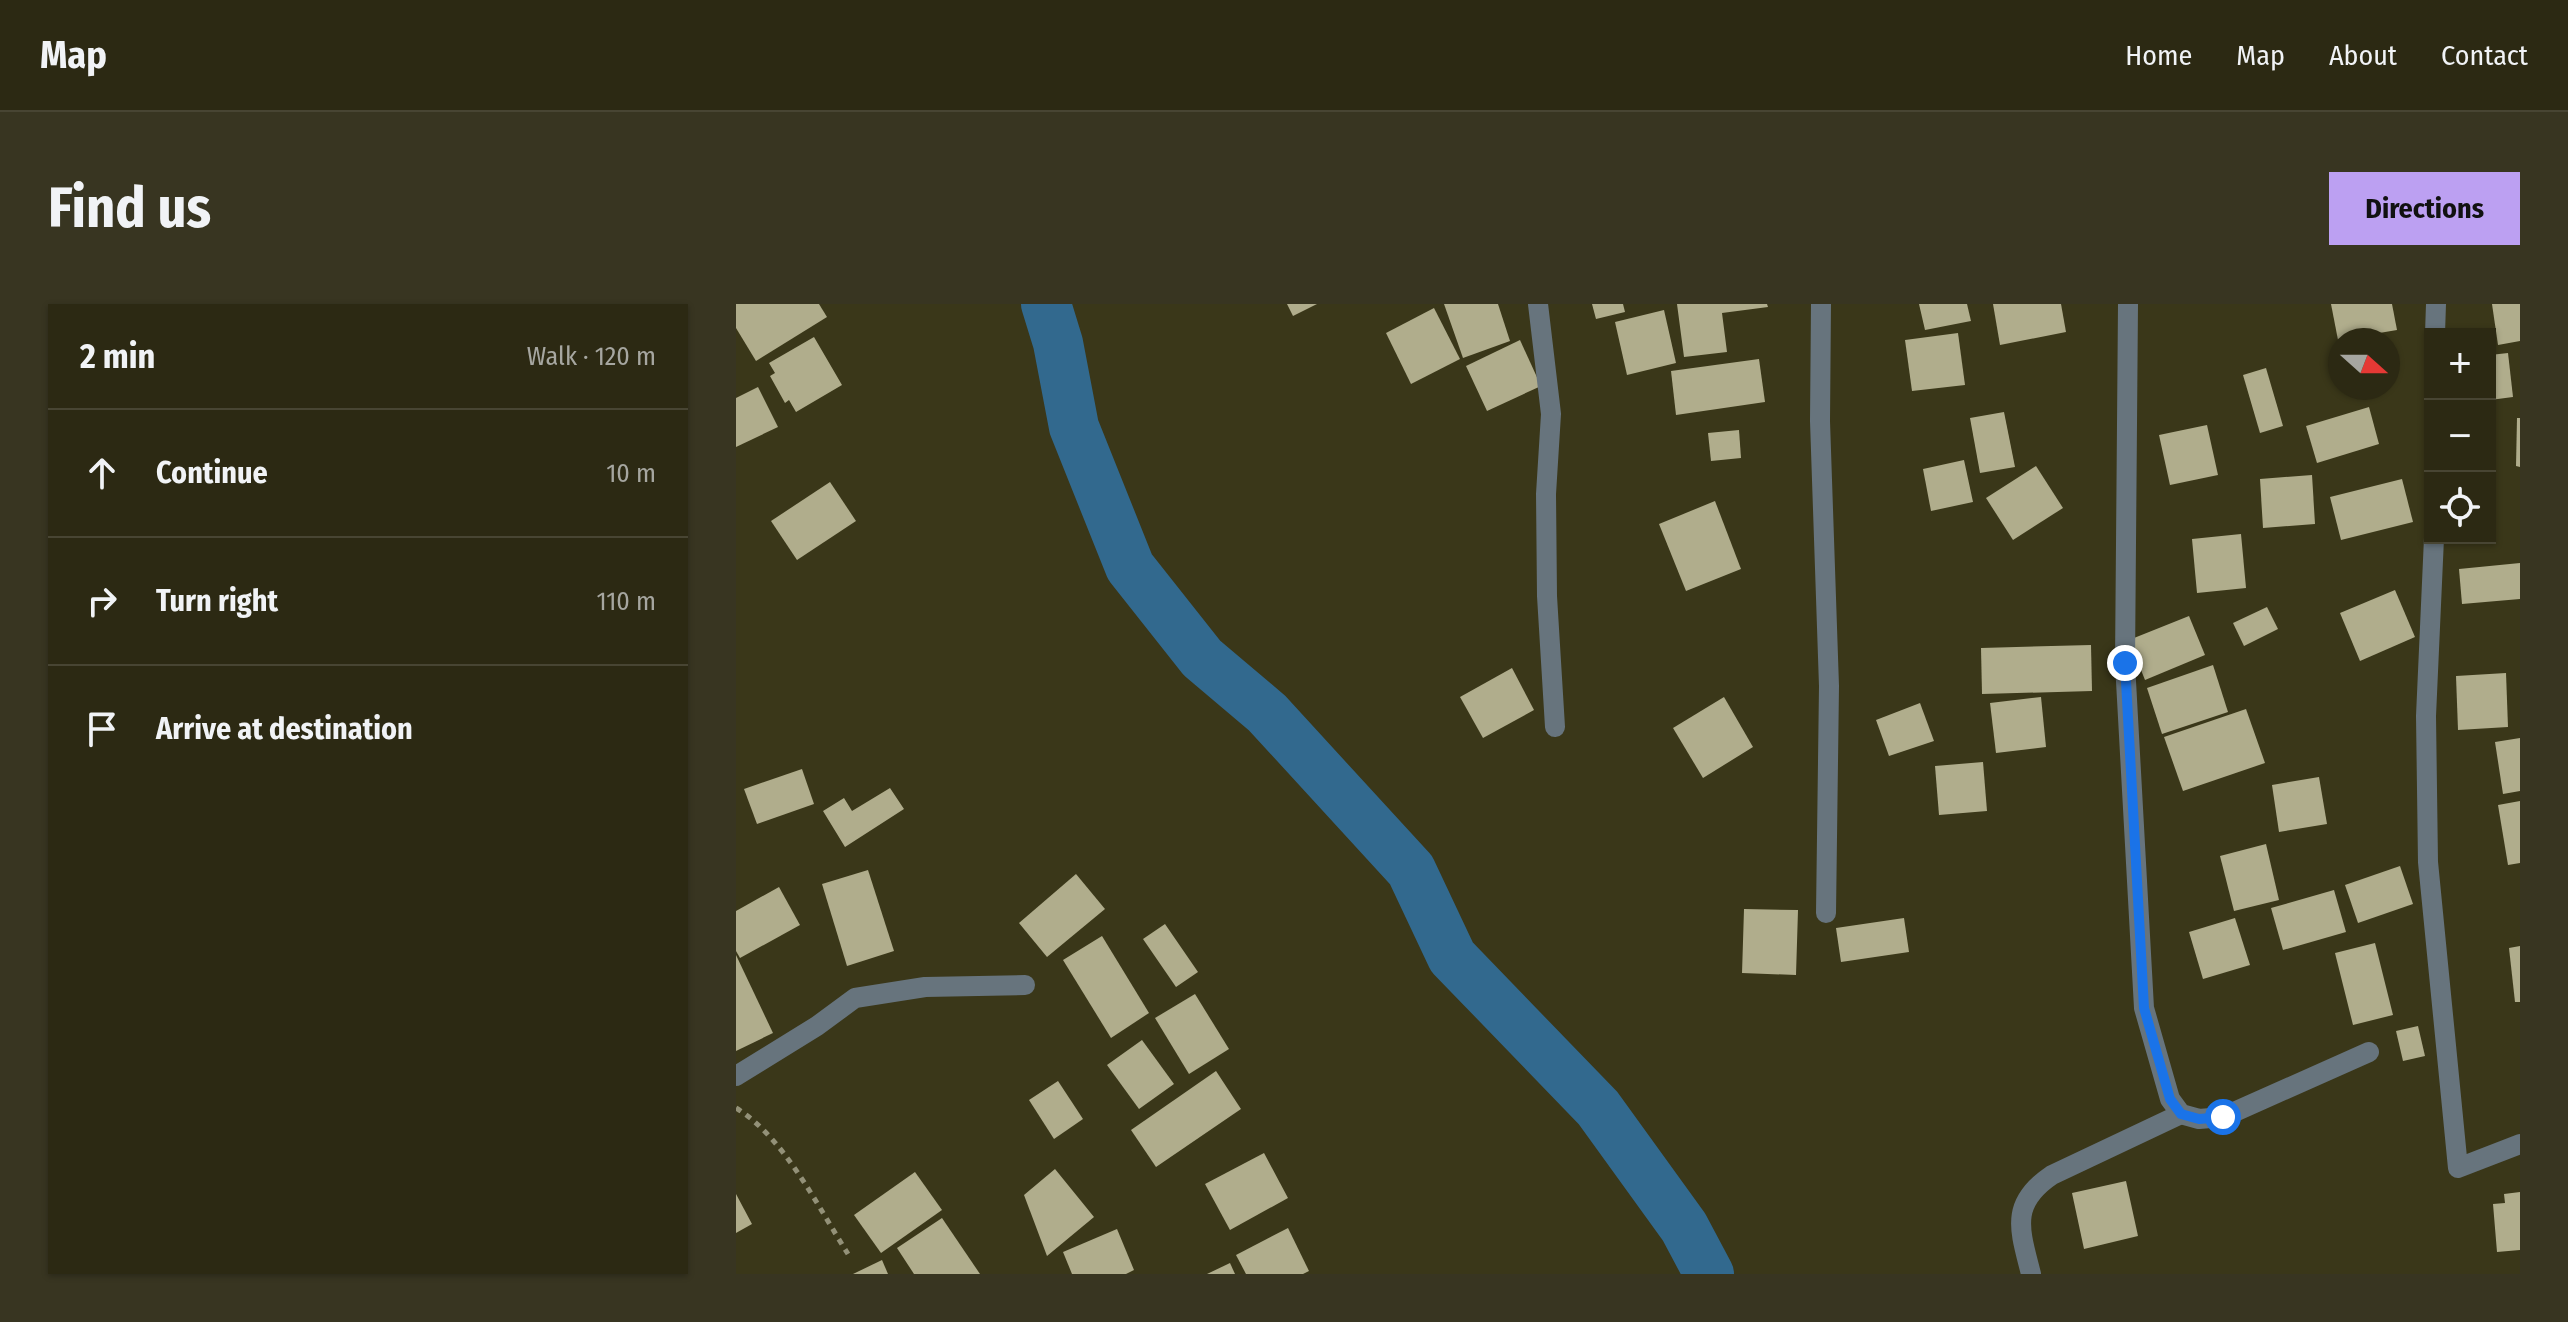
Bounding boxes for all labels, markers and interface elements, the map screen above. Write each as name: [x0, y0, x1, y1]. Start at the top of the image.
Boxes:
text: Map: [40, 32, 107, 78]
text: Home: [2125, 39, 2192, 72]
text: Map: [2236, 39, 2285, 72]
text: About: [2329, 39, 2397, 72]
text: Contact: [2441, 39, 2528, 72]
button: Directions: [2329, 172, 2520, 245]
text: Find us: [48, 175, 211, 242]
north arrow: [2328, 328, 2400, 400]
map controls: [2424, 328, 2496, 544]
button: +: [2424, 328, 2496, 400]
text: 2 min: [80, 336, 155, 377]
text: Walk · 120 m: [527, 341, 656, 372]
button: −: [2424, 400, 2496, 472]
icon: ahead: [80, 451, 124, 495]
text: Continue: [156, 455, 268, 491]
text: 10 m: [606, 458, 656, 489]
button: locate: [2424, 472, 2496, 544]
icon: right: [80, 579, 124, 623]
text: Turn right: [156, 583, 278, 619]
text: 110 m: [596, 586, 656, 617]
route end: [2107, 645, 2143, 681]
icon: arrive: [80, 707, 124, 751]
text: Arrive at destination: [156, 711, 413, 747]
route start: [2205, 1099, 2241, 1135]

